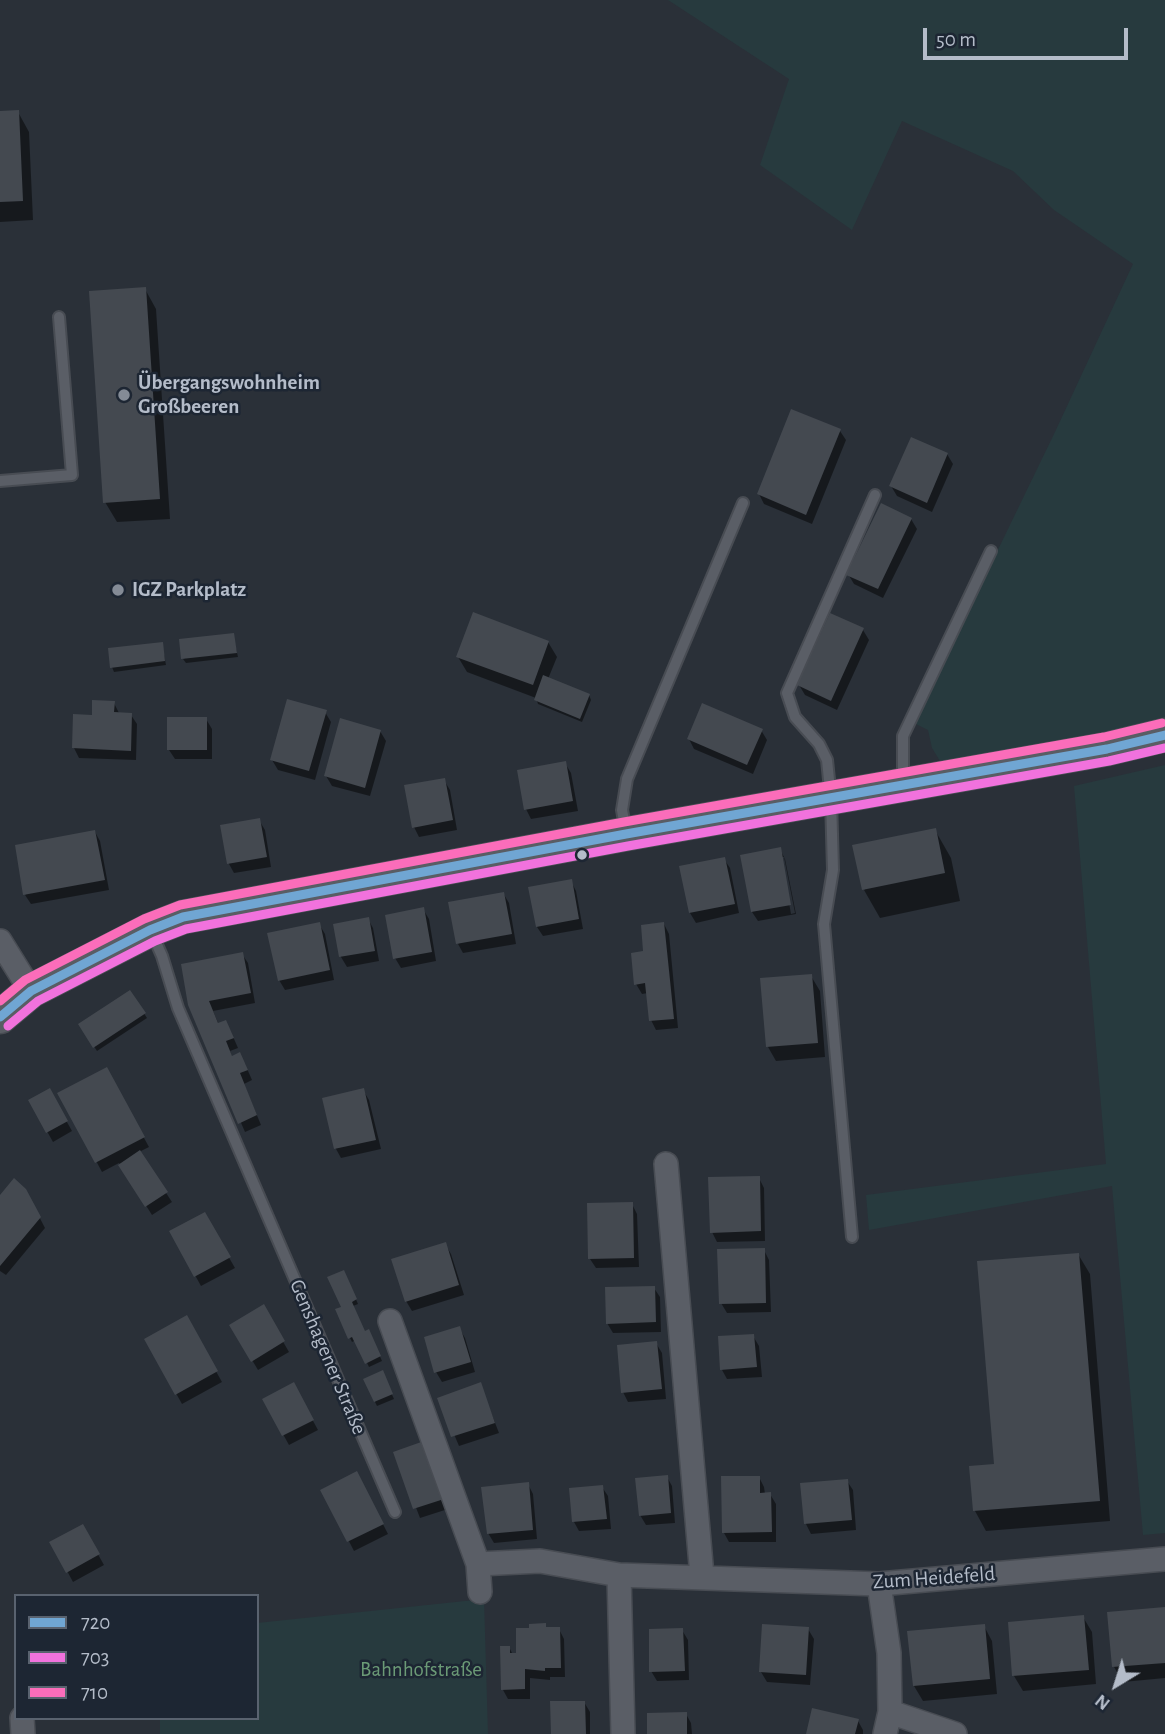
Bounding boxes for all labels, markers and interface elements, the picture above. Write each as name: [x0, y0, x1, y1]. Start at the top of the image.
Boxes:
scale bar: [927, 14, 1132, 58]
text: 50 m: [936, 29, 976, 50]
place label: Übergangswohnheim Großbeeren: [138, 370, 320, 420]
marker: Übergangswohnheim Großbeeren: [116, 387, 132, 403]
place label: IGZ Parkplatz: [132, 577, 246, 603]
marker: IGZ Parkplatz: [110, 582, 126, 598]
unlabelled marker: [575, 848, 589, 862]
street label: Genshagener Straße: [284, 1276, 372, 1438]
street label: Zum Heidefeld: [872, 1561, 996, 1595]
legend: [14, 1594, 259, 1720]
text: 720: [81, 1612, 110, 1633]
text: 703: [81, 1647, 110, 1668]
north arrow: [1081, 1650, 1151, 1720]
park label: Bahnhofstraße: [360, 1657, 482, 1683]
text: 710: [81, 1682, 108, 1703]
text: N: [1092, 1690, 1114, 1713]

